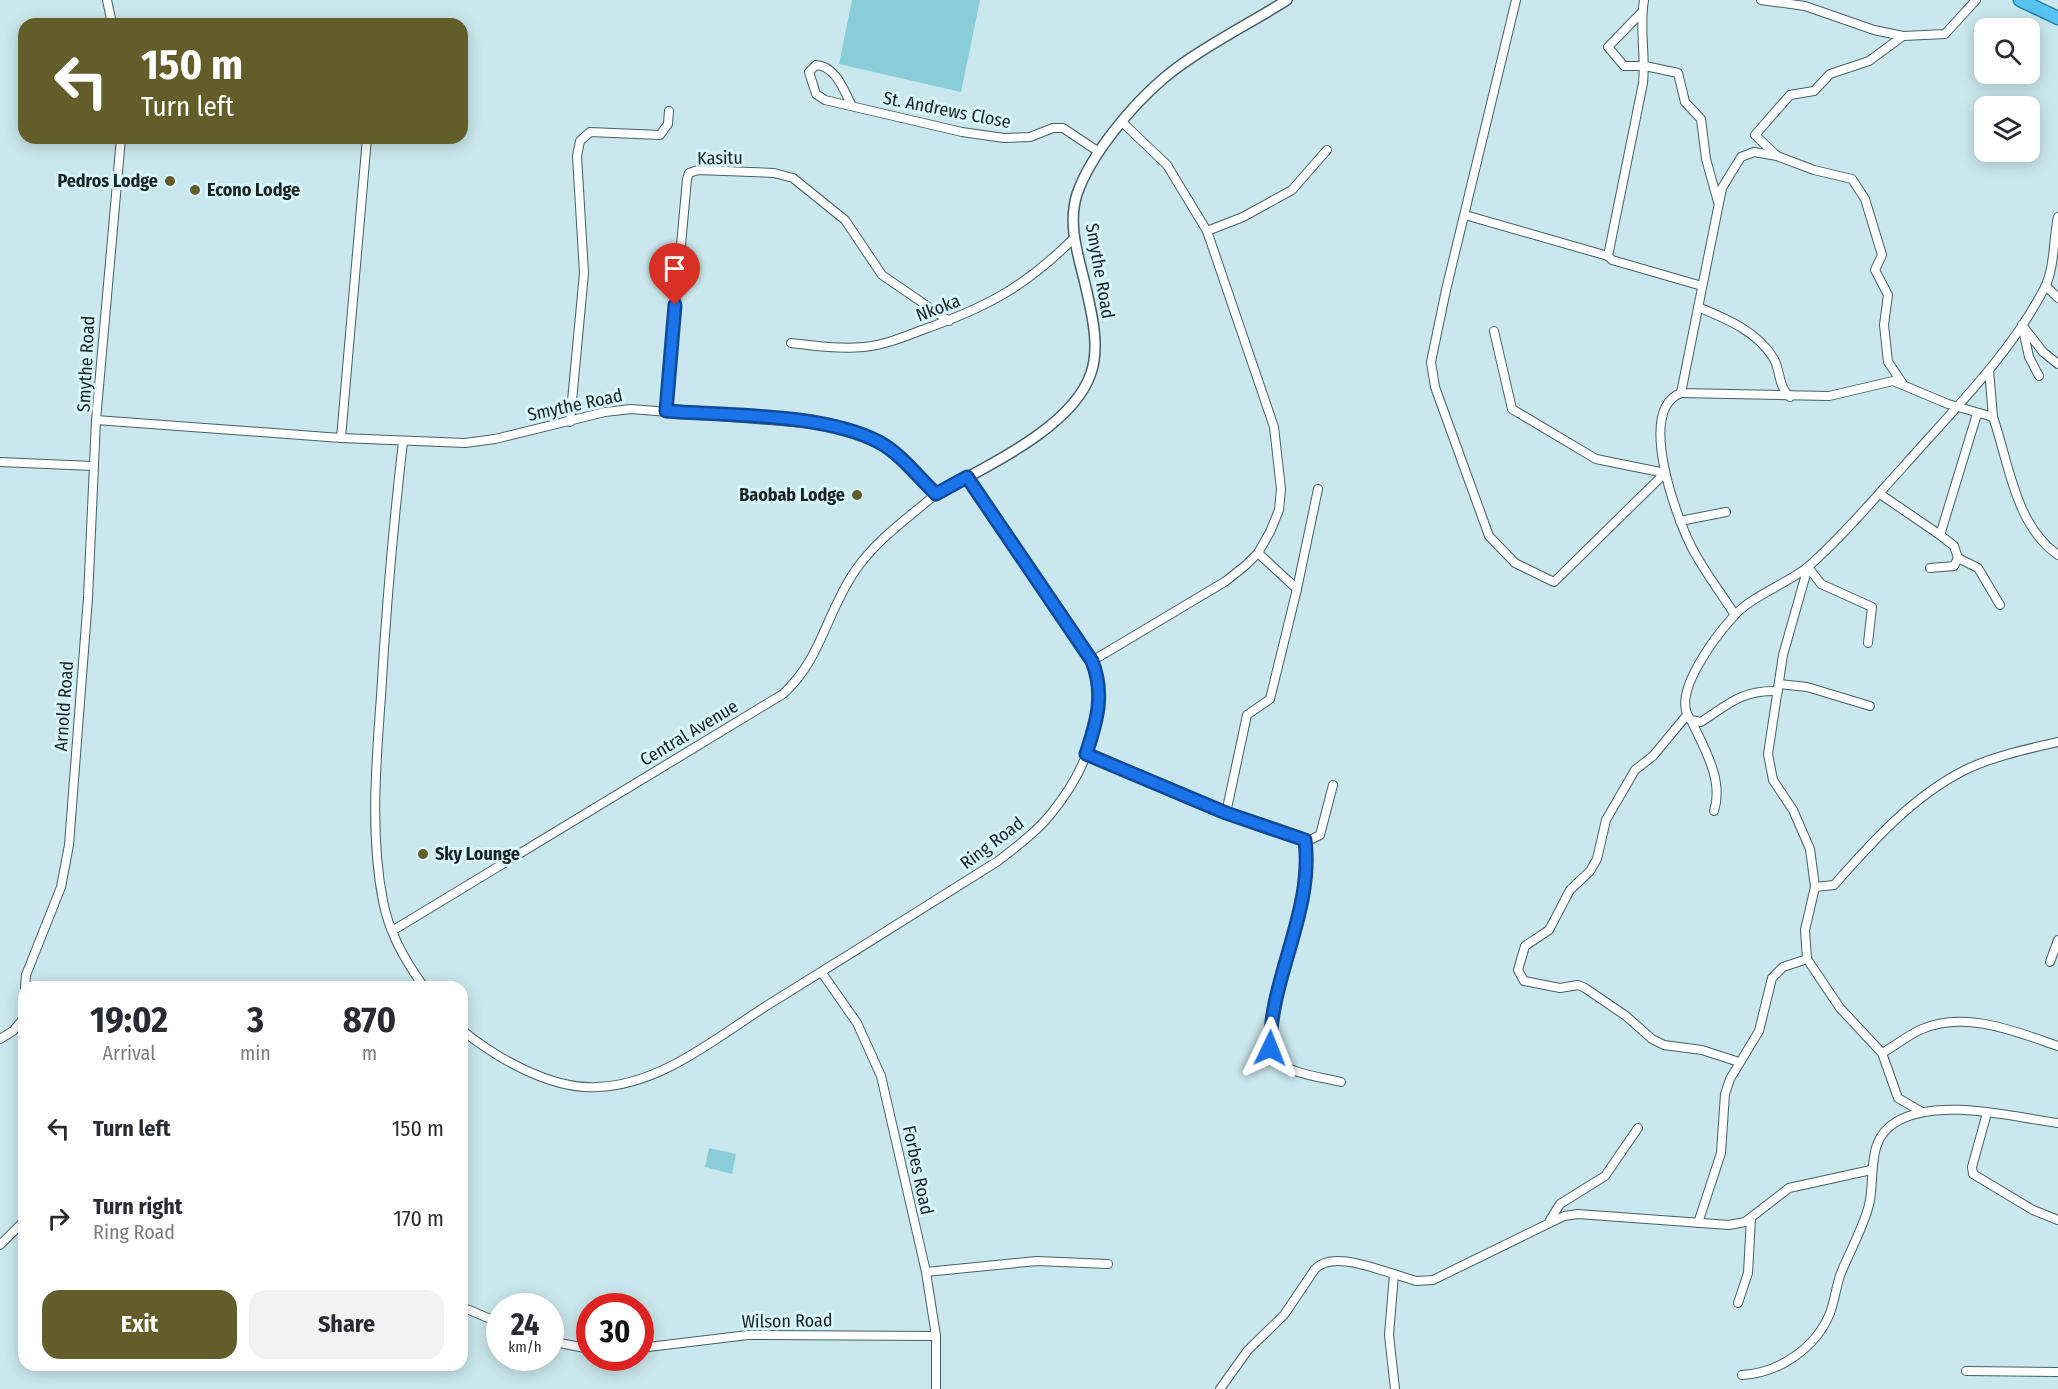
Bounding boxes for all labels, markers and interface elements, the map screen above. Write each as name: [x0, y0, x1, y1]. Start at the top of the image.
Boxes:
map controls: [1974, 18, 2040, 162]
button: search: [1974, 18, 2040, 84]
text: 150 m: [141, 40, 243, 90]
icon: left: [42, 42, 120, 120]
street label: St. Andrews Close: [881, 87, 1013, 133]
text: Turn left: [141, 91, 234, 123]
button: layers: [1974, 96, 2040, 162]
street label: Kasitu: [697, 147, 743, 169]
place label: Pedros Lodge: [57, 170, 158, 192]
marker: Pedros Lodge: [163, 174, 177, 188]
place label: Econo Lodge: [207, 179, 300, 201]
marker: Econo Lodge: [188, 183, 202, 197]
street label: Smythe Road: [1081, 222, 1119, 320]
pin: [649, 243, 700, 305]
icon: arrive: [658, 252, 691, 285]
street label: Nkoka: [913, 290, 963, 326]
street label: Smythe Road: [72, 315, 100, 413]
street label: Smythe Road: [526, 384, 624, 426]
place label: Baobab Lodge: [739, 484, 845, 506]
marker: Baobab Lodge: [850, 488, 864, 502]
street label: Arnold Road: [50, 660, 78, 752]
street label: Central Avenue: [636, 695, 742, 771]
street label: Ring Road: [956, 812, 1028, 874]
place label: Sky Lounge: [435, 843, 520, 865]
marker: Sky Lounge: [416, 847, 430, 861]
text: 19:02: [90, 998, 168, 1042]
text: 3: [247, 998, 264, 1042]
text: 870: [343, 998, 396, 1042]
position arrow: [1238, 1016, 1302, 1080]
text: Arrival: [102, 1041, 155, 1065]
text: min: [240, 1041, 271, 1065]
text: m: [362, 1041, 377, 1065]
icon: left: [42, 1112, 75, 1145]
text: Turn left: [93, 1115, 171, 1142]
text: 150 m: [392, 1115, 444, 1142]
street label: Forbes Road: [898, 1123, 938, 1217]
text: Turn right: [93, 1193, 182, 1220]
icon: right: [42, 1202, 75, 1235]
text: 170 m: [393, 1205, 444, 1232]
text: Ring Road: [93, 1220, 175, 1244]
button: Exit: [42, 1290, 237, 1359]
button: Share: [249, 1290, 444, 1359]
speed limit sign: 30: [576, 1293, 654, 1371]
text: 24: [511, 1307, 539, 1343]
street label: Wilson Road: [741, 1309, 833, 1333]
text: km/h: [508, 1338, 542, 1356]

